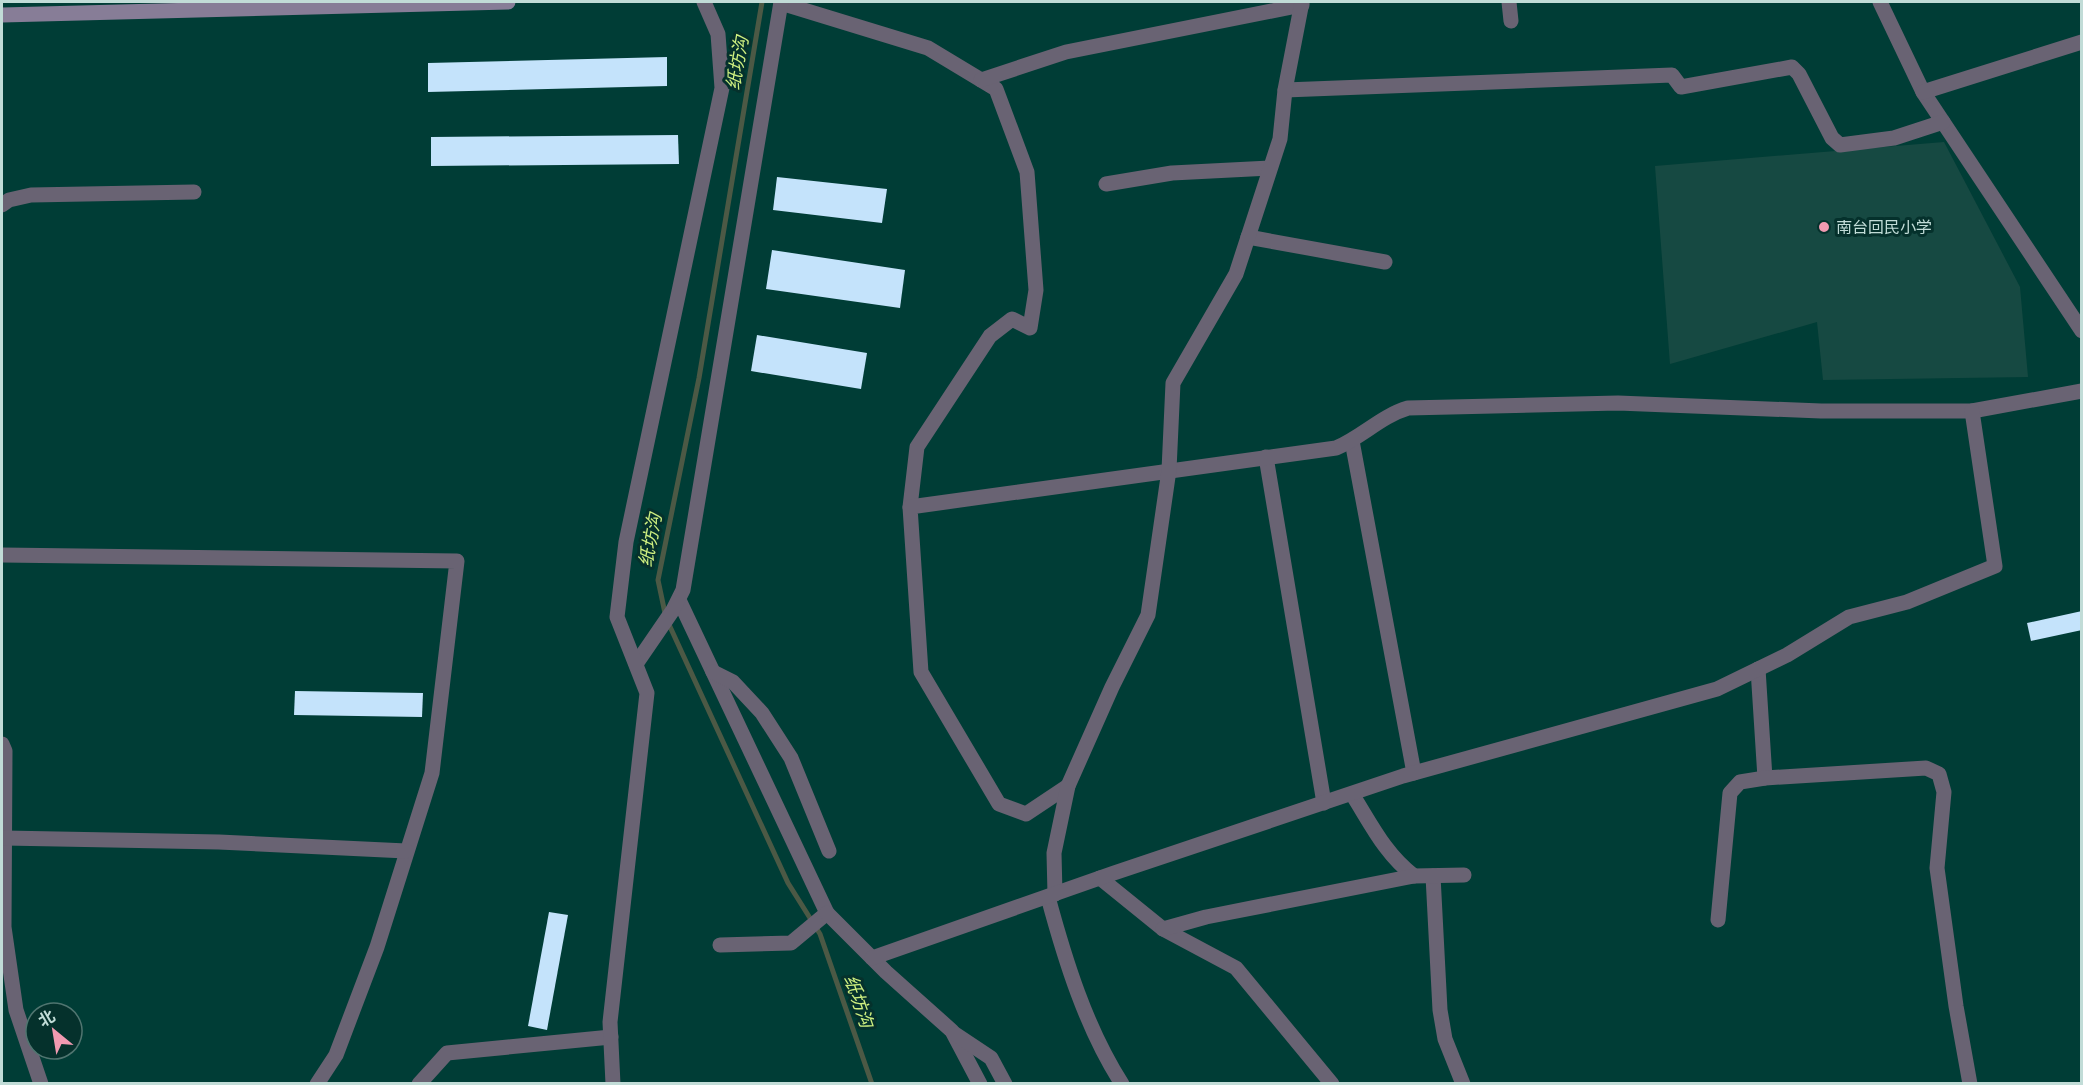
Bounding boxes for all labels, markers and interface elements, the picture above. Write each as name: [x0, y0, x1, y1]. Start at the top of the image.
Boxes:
water label: 纸坊沟: [719, 32, 755, 92]
place label: 南台回民小学: [1836, 215, 1932, 239]
marker: 南台回民小学: [1817, 220, 1831, 234]
water label: 纸坊沟: [632, 509, 669, 569]
water label: 纸坊沟: [837, 971, 881, 1033]
north arrow: [24, 1001, 84, 1061]
text: 北: [34, 1004, 59, 1032]

